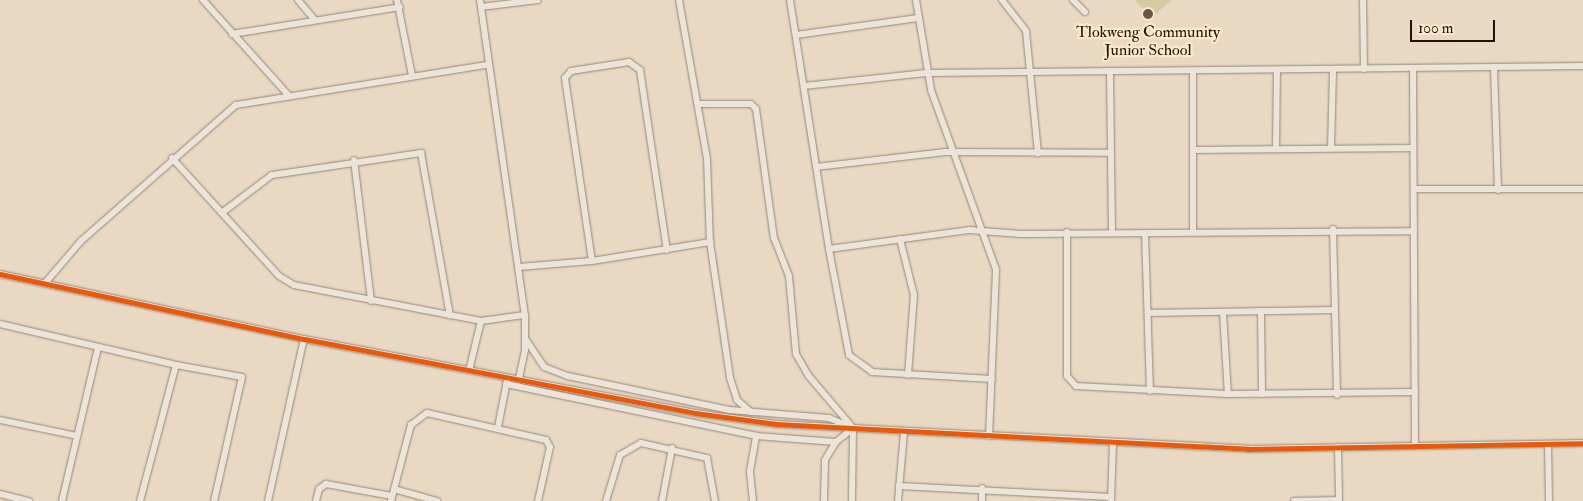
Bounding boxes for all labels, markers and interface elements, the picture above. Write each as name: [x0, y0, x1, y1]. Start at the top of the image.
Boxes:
marker: Tlokweng Community Junior School: [1142, 8, 1154, 20]
scale bar: [1413, 10, 1498, 42]
text: 100 m: [1418, 19, 1453, 38]
place label: Tlokweng Community Junior School: [1076, 22, 1220, 60]

